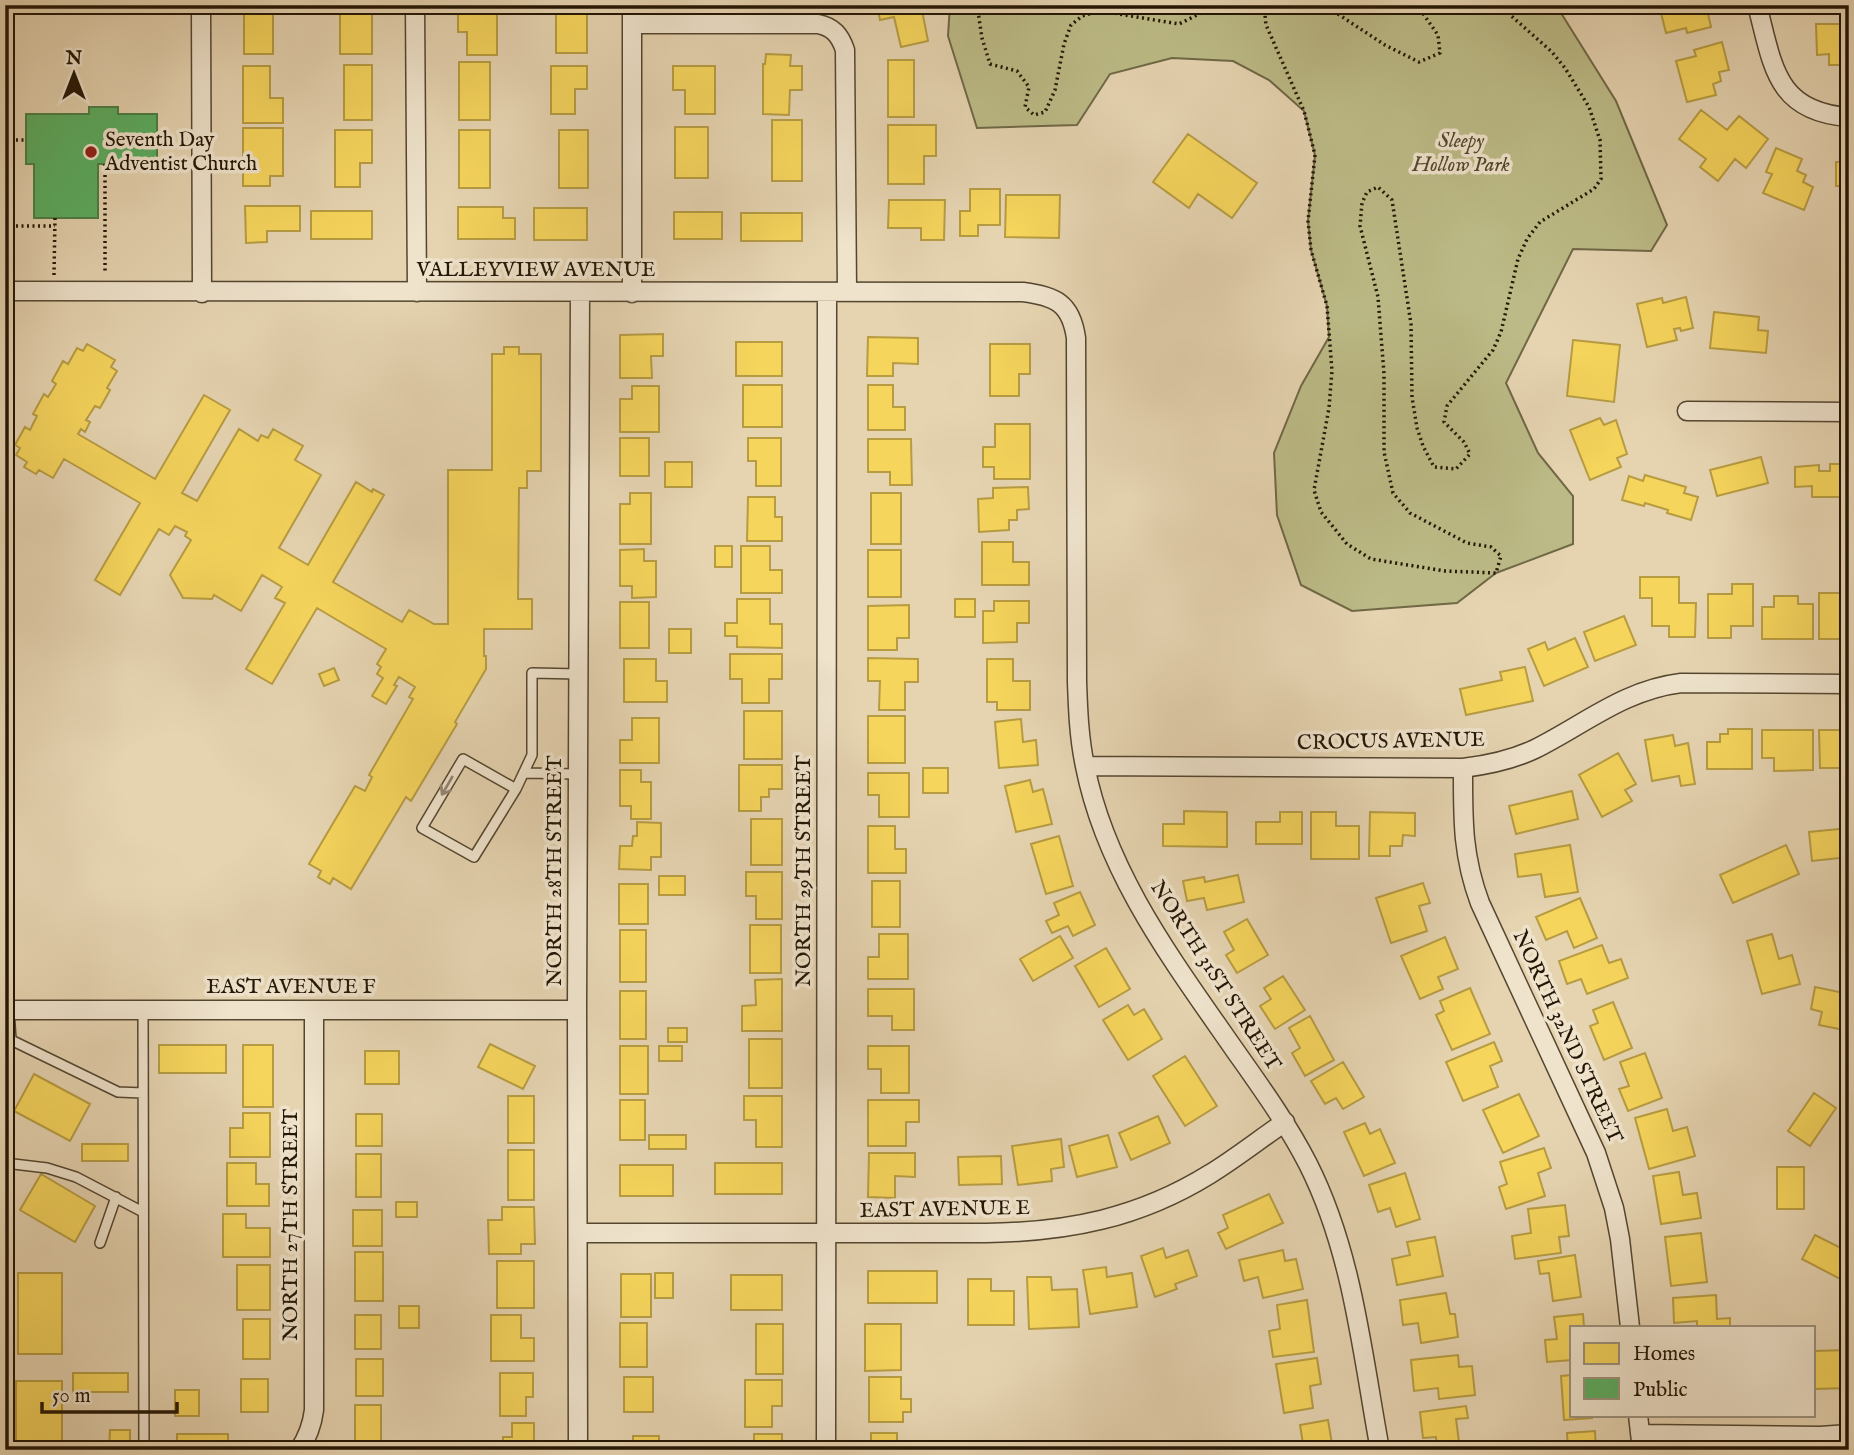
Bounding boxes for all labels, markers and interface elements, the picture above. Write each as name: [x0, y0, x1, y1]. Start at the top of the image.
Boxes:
north arrow: [38, 38, 108, 108]
text: N: [65, 47, 83, 71]
place label: Seventh Day Adventist Church: [104, 127, 257, 178]
park label: Sleepy Hollow Park: [1411, 128, 1510, 179]
marker: Seventh Day Adventist Church: [83, 144, 99, 160]
street label: VALLEYVIEW AVENUE: [415, 257, 656, 284]
street label: CROCUS AVENUE: [1297, 727, 1485, 757]
street label: NORTH 29TH STREET: [791, 754, 818, 987]
street label: NORTH 28TH STREET: [542, 755, 569, 986]
one-way arrow: [440, 776, 454, 796]
street label: NORTH 31ST STREET: [1143, 876, 1287, 1077]
street label: NORTH 32ND STREET: [1506, 926, 1629, 1149]
street label: EAST AVENUE F: [206, 974, 376, 1001]
street label: NORTH 27TH STREET: [278, 1108, 305, 1341]
street label: EAST AVENUE E: [859, 1195, 1031, 1225]
legend: [1570, 1326, 1815, 1416]
text: Homes: [1633, 1341, 1695, 1368]
scale bar: [42, 1371, 177, 1415]
text: Public: [1633, 1377, 1687, 1404]
text: 50 m: [52, 1383, 91, 1410]

